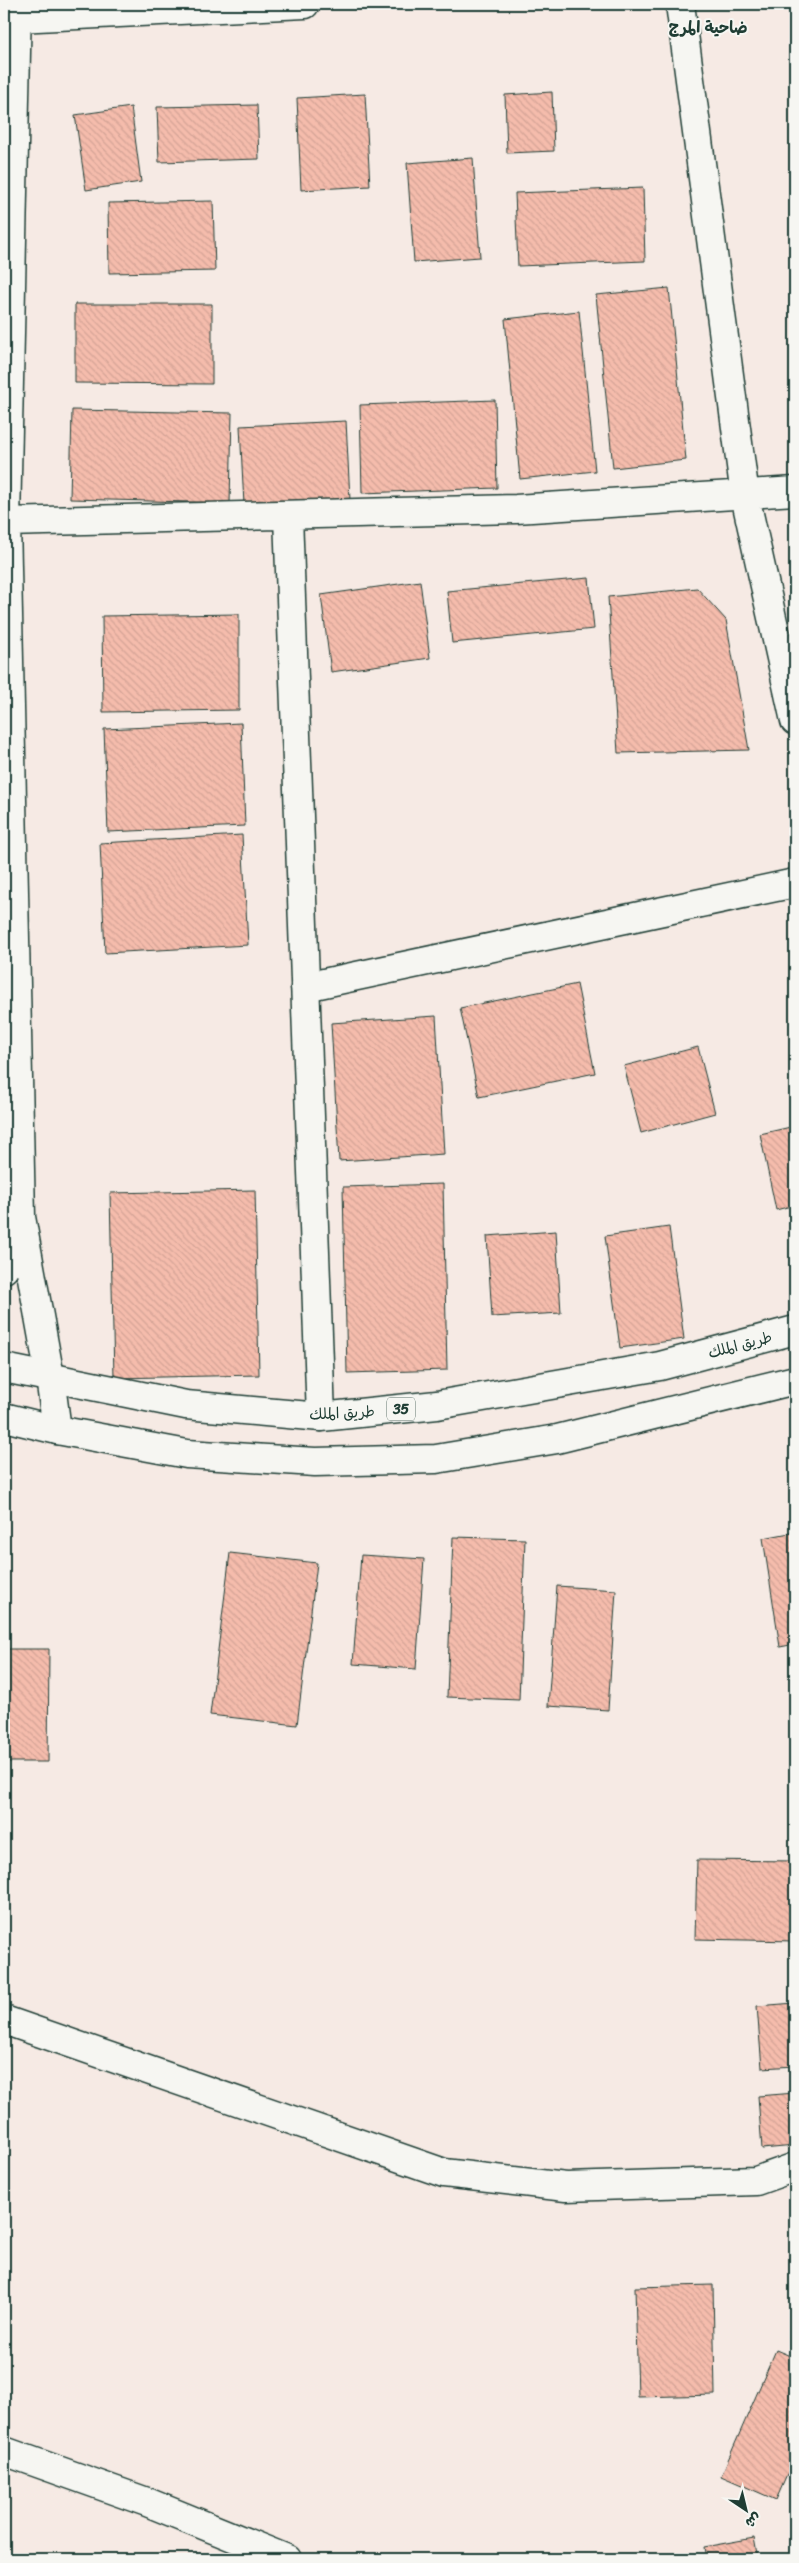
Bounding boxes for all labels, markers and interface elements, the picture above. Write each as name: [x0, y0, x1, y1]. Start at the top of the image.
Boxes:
district label: ضاحية المرج: [668, 13, 748, 42]
street label: طريق الملك: [705, 1324, 775, 1366]
street label: طريق الملك: [309, 1398, 375, 1428]
road number: 35: [387, 1398, 415, 1420]
north arrow: [722, 2486, 772, 2536]
text: ش: [740, 2506, 767, 2535]

